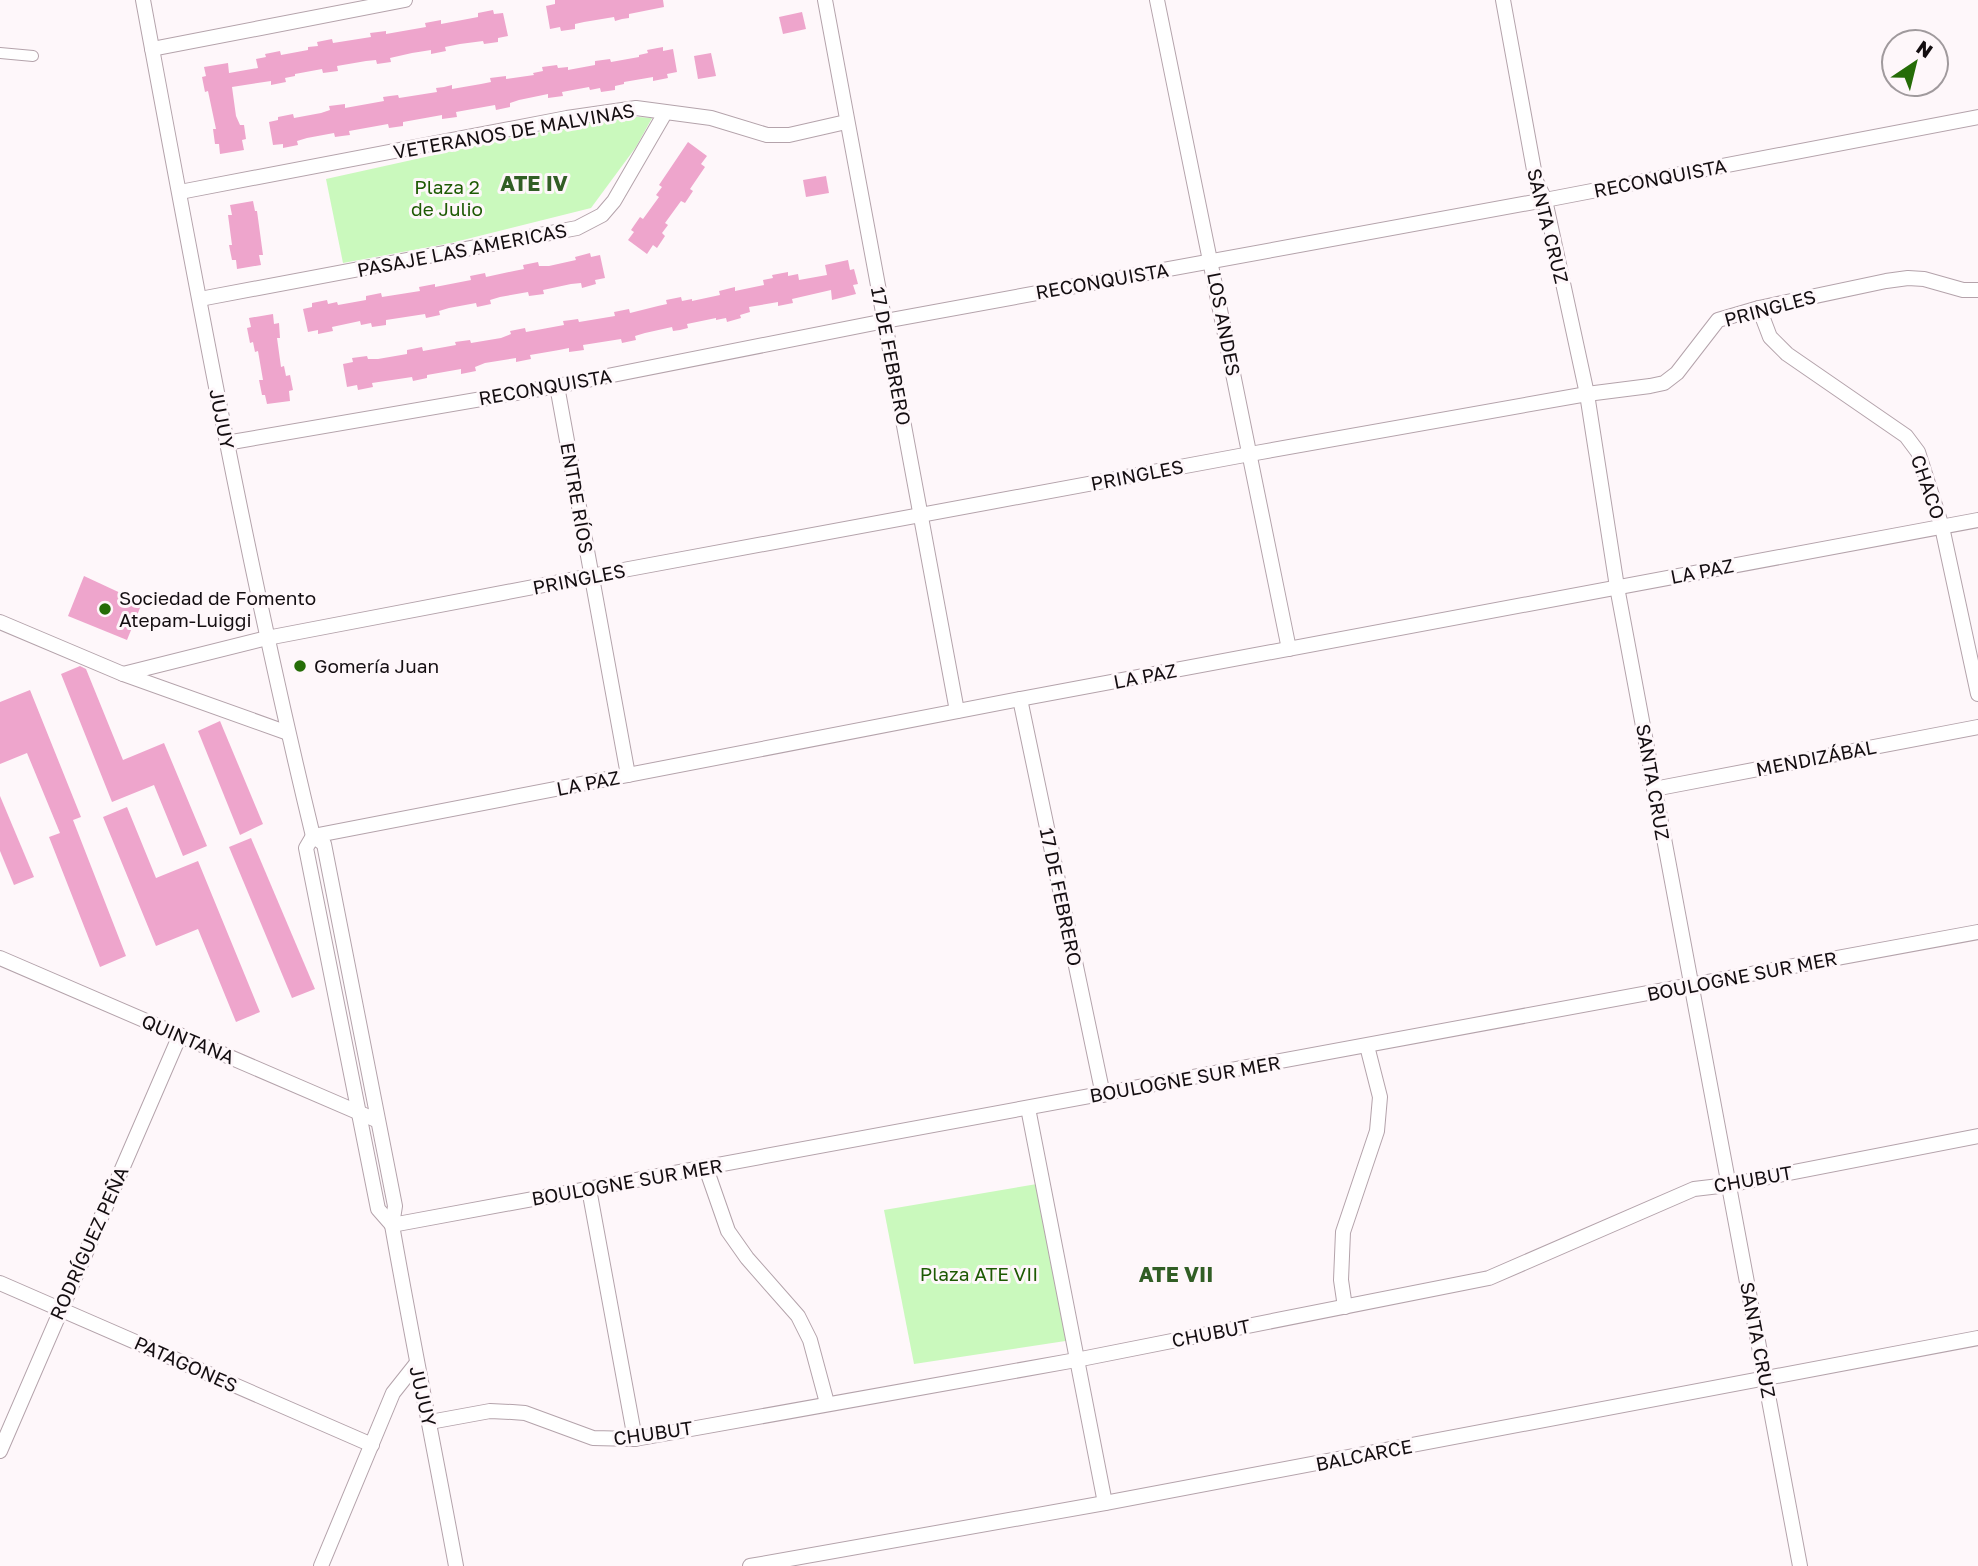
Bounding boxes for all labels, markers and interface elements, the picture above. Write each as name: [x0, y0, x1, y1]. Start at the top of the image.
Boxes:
north arrow: [1880, 28, 1950, 98]
text: N: [1913, 35, 1938, 62]
street label: VETERANOS DE MALVINAS: [392, 98, 636, 163]
street label: RECONQUISTA: [1592, 153, 1728, 202]
street label: SANTA CRUZ: [1523, 166, 1574, 286]
district label: ATE IV: [500, 170, 568, 196]
park label: Plaza 2 de Julio: [411, 175, 483, 220]
street label: PASAJE LAS AMERICAS: [355, 218, 569, 281]
street label: RECONQUISTA: [1034, 257, 1170, 304]
street label: LOS ANDES: [1203, 270, 1246, 378]
street label: PRINGLES: [1722, 284, 1818, 331]
street label: 17 DE FEBRERO: [867, 285, 916, 427]
street label: RECONQUISTA: [477, 363, 613, 410]
street label: JUJUY: [205, 387, 240, 451]
street label: ENTRE RÍOS: [556, 441, 599, 555]
street label: CHACO: [1907, 452, 1950, 522]
street label: PRINGLES: [1089, 454, 1185, 495]
street label: LA PAZ: [1668, 553, 1735, 588]
street label: PRINGLES: [531, 558, 627, 599]
place label: Sociedad de Fomento Atepam-Luiggi: [119, 586, 316, 631]
marker: Sociedad de Fomento Atepam-Luiggi: [97, 601, 113, 617]
place label: Gomería Juan: [314, 654, 439, 677]
marker: Gomería Juan: [292, 658, 308, 674]
street label: LA PAZ: [1111, 658, 1178, 693]
street label: SANTA CRUZ: [1632, 722, 1675, 842]
street label: MENDIZÁBAL: [1754, 735, 1878, 780]
street label: LA PAZ: [554, 765, 621, 800]
street label: 17 DE FEBRERO: [1036, 826, 1087, 968]
street label: BOULOGNE SUR MER: [1645, 946, 1839, 1005]
street label: QUINTANA: [138, 1009, 238, 1068]
street label: BOULOGNE SUR MER: [1088, 1050, 1282, 1107]
street label: BOULOGNE SUR MER: [530, 1153, 724, 1210]
street label: CHUBUT: [1712, 1160, 1794, 1197]
street label: RODRÍGUEZ PEÑA: [44, 1162, 133, 1323]
district label: ATE VII: [1139, 1261, 1213, 1287]
park label: Plaza ATE VII: [920, 1262, 1038, 1285]
street label: SANTA CRUZ: [1736, 1280, 1781, 1400]
street label: CHUBUT: [1170, 1314, 1252, 1351]
street label: PATAGONES: [131, 1331, 241, 1396]
street label: JUJUY: [405, 1364, 442, 1428]
street label: CHUBUT: [612, 1416, 694, 1449]
street label: BALCARCE: [1314, 1434, 1414, 1475]

